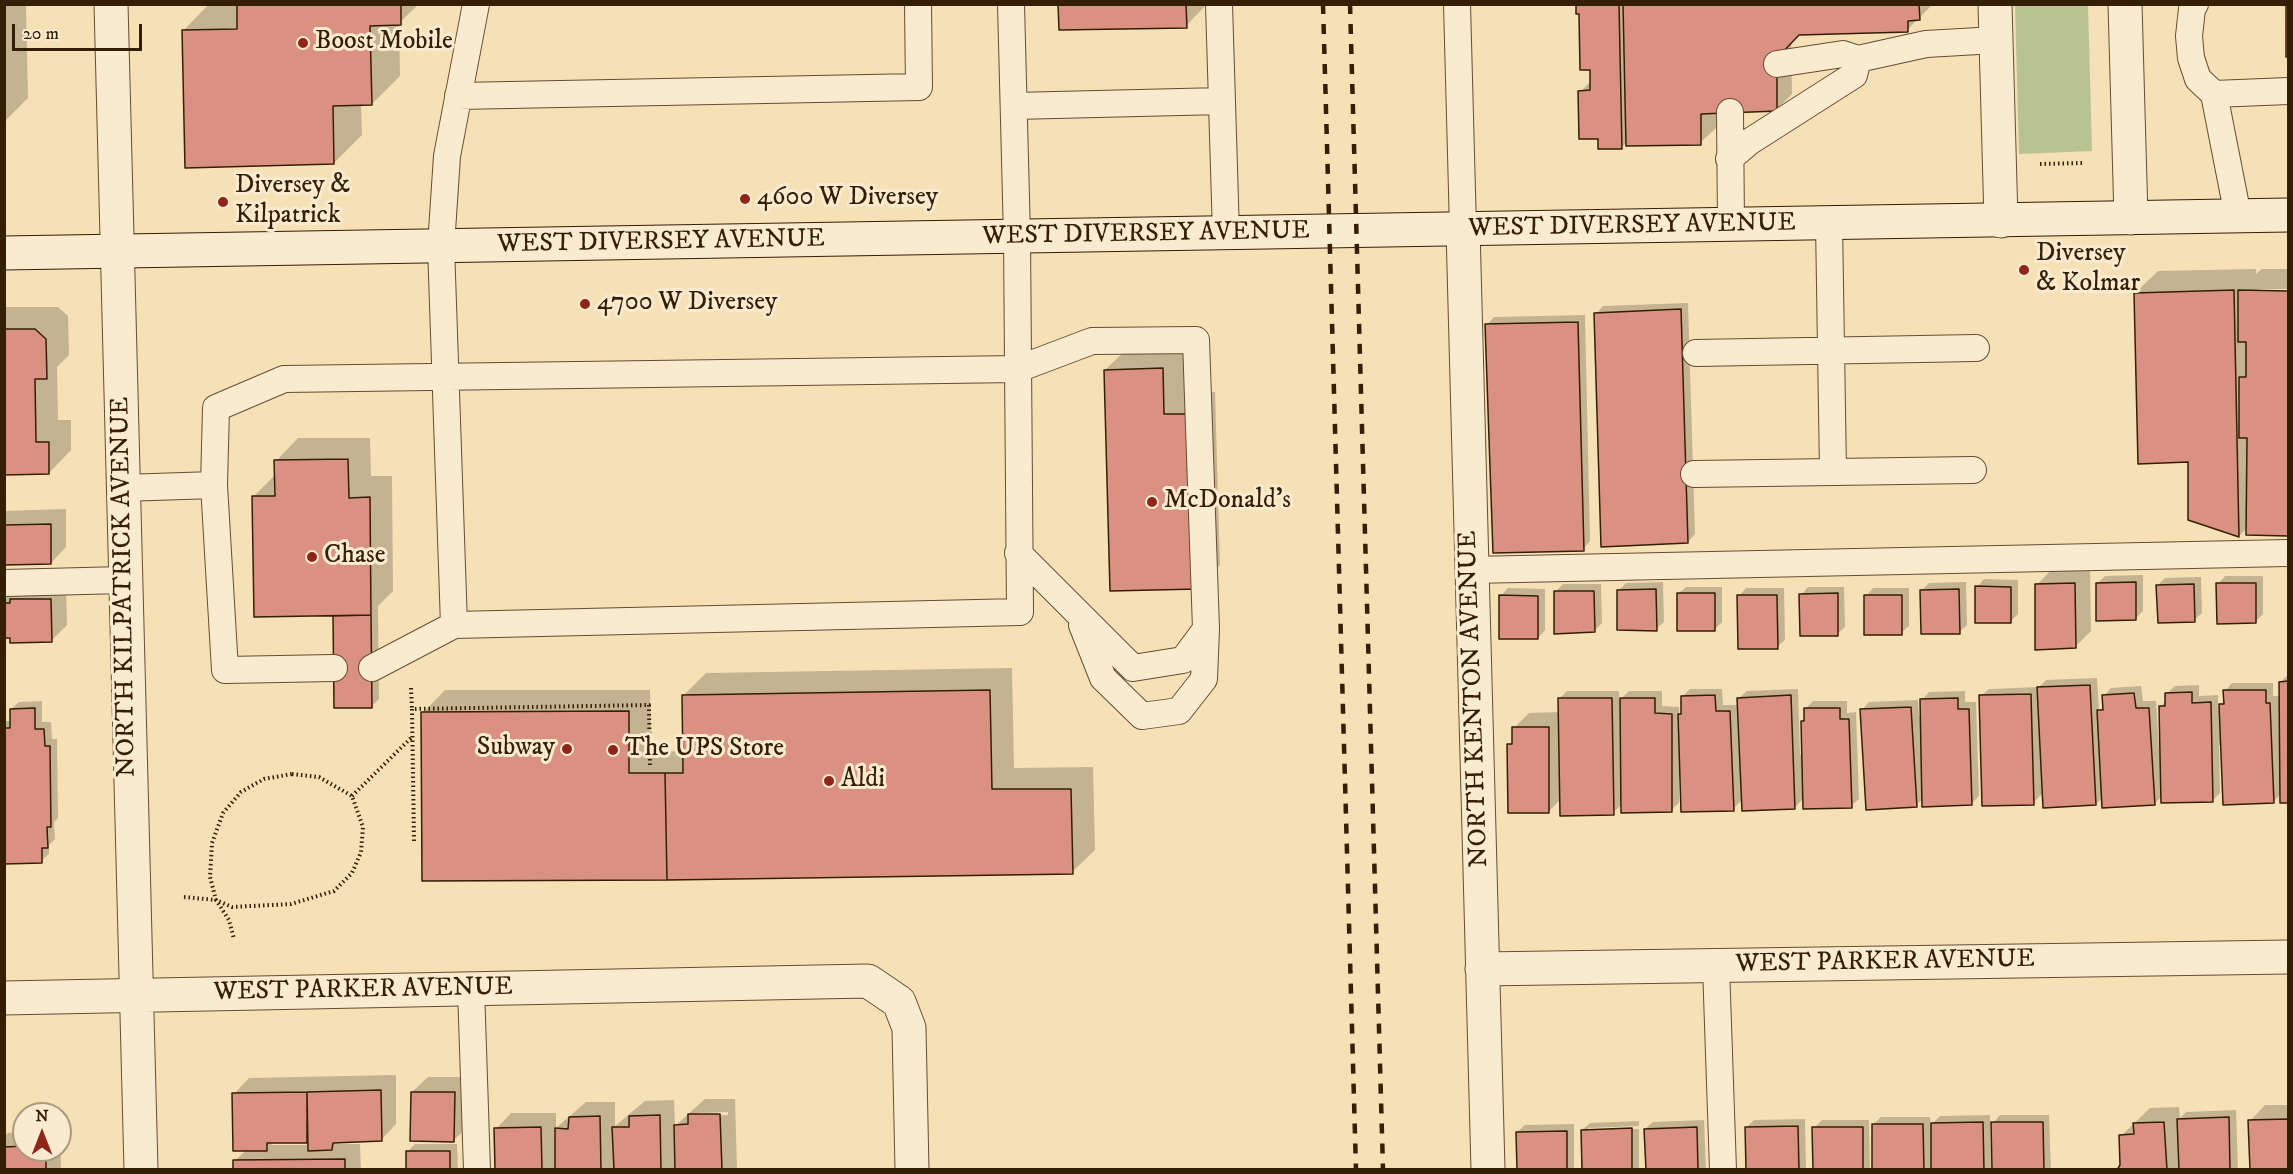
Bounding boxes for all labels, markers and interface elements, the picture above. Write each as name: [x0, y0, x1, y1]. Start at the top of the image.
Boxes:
scale bar: [15, 12, 146, 50]
text: 20 m: [23, 23, 59, 45]
place label: Boost Mobile: [315, 27, 453, 59]
marker: Boost Mobile: [296, 36, 310, 50]
place label: Diversey & Kilpatrick: [235, 171, 350, 232]
place label: 4600 W Diversey: [757, 183, 938, 215]
marker: 4600 W Diversey: [738, 192, 752, 206]
marker: Diversey & Kilpatrick: [216, 195, 230, 209]
street label: WEST DIVERSEY AVENUE: [1468, 209, 1796, 245]
street label: WEST DIVERSEY AVENUE: [982, 217, 1310, 253]
street label: WEST DIVERSEY AVENUE: [497, 225, 825, 261]
place label: Diversey & Kolmar: [2036, 239, 2140, 300]
marker: Diversey & Kolmar: [2017, 263, 2031, 277]
place label: 4700 W Diversey: [597, 288, 777, 320]
marker: 4700 W Diversey: [578, 297, 592, 311]
street label: NORTH KILPATRICK AVENUE: [106, 396, 144, 778]
place label: McDonald's: [1164, 486, 1291, 518]
marker: McDonald's: [1145, 495, 1159, 509]
street label: NORTH KENTON AVENUE: [1454, 530, 1496, 868]
place label: Chase: [324, 541, 385, 573]
marker: Chase: [305, 550, 319, 564]
place label: Subway: [477, 733, 555, 765]
place label: The UPS Store: [625, 734, 784, 766]
marker: Subway: [560, 742, 574, 756]
marker: The UPS Store: [606, 743, 620, 757]
place label: Aldi: [841, 765, 885, 797]
marker: Aldi: [822, 774, 836, 788]
street label: WEST PARKER AVENUE: [1735, 945, 2035, 981]
street label: WEST PARKER AVENUE: [213, 973, 513, 1009]
north arrow: [12, 1102, 72, 1162]
text: N: [35, 1106, 49, 1126]

